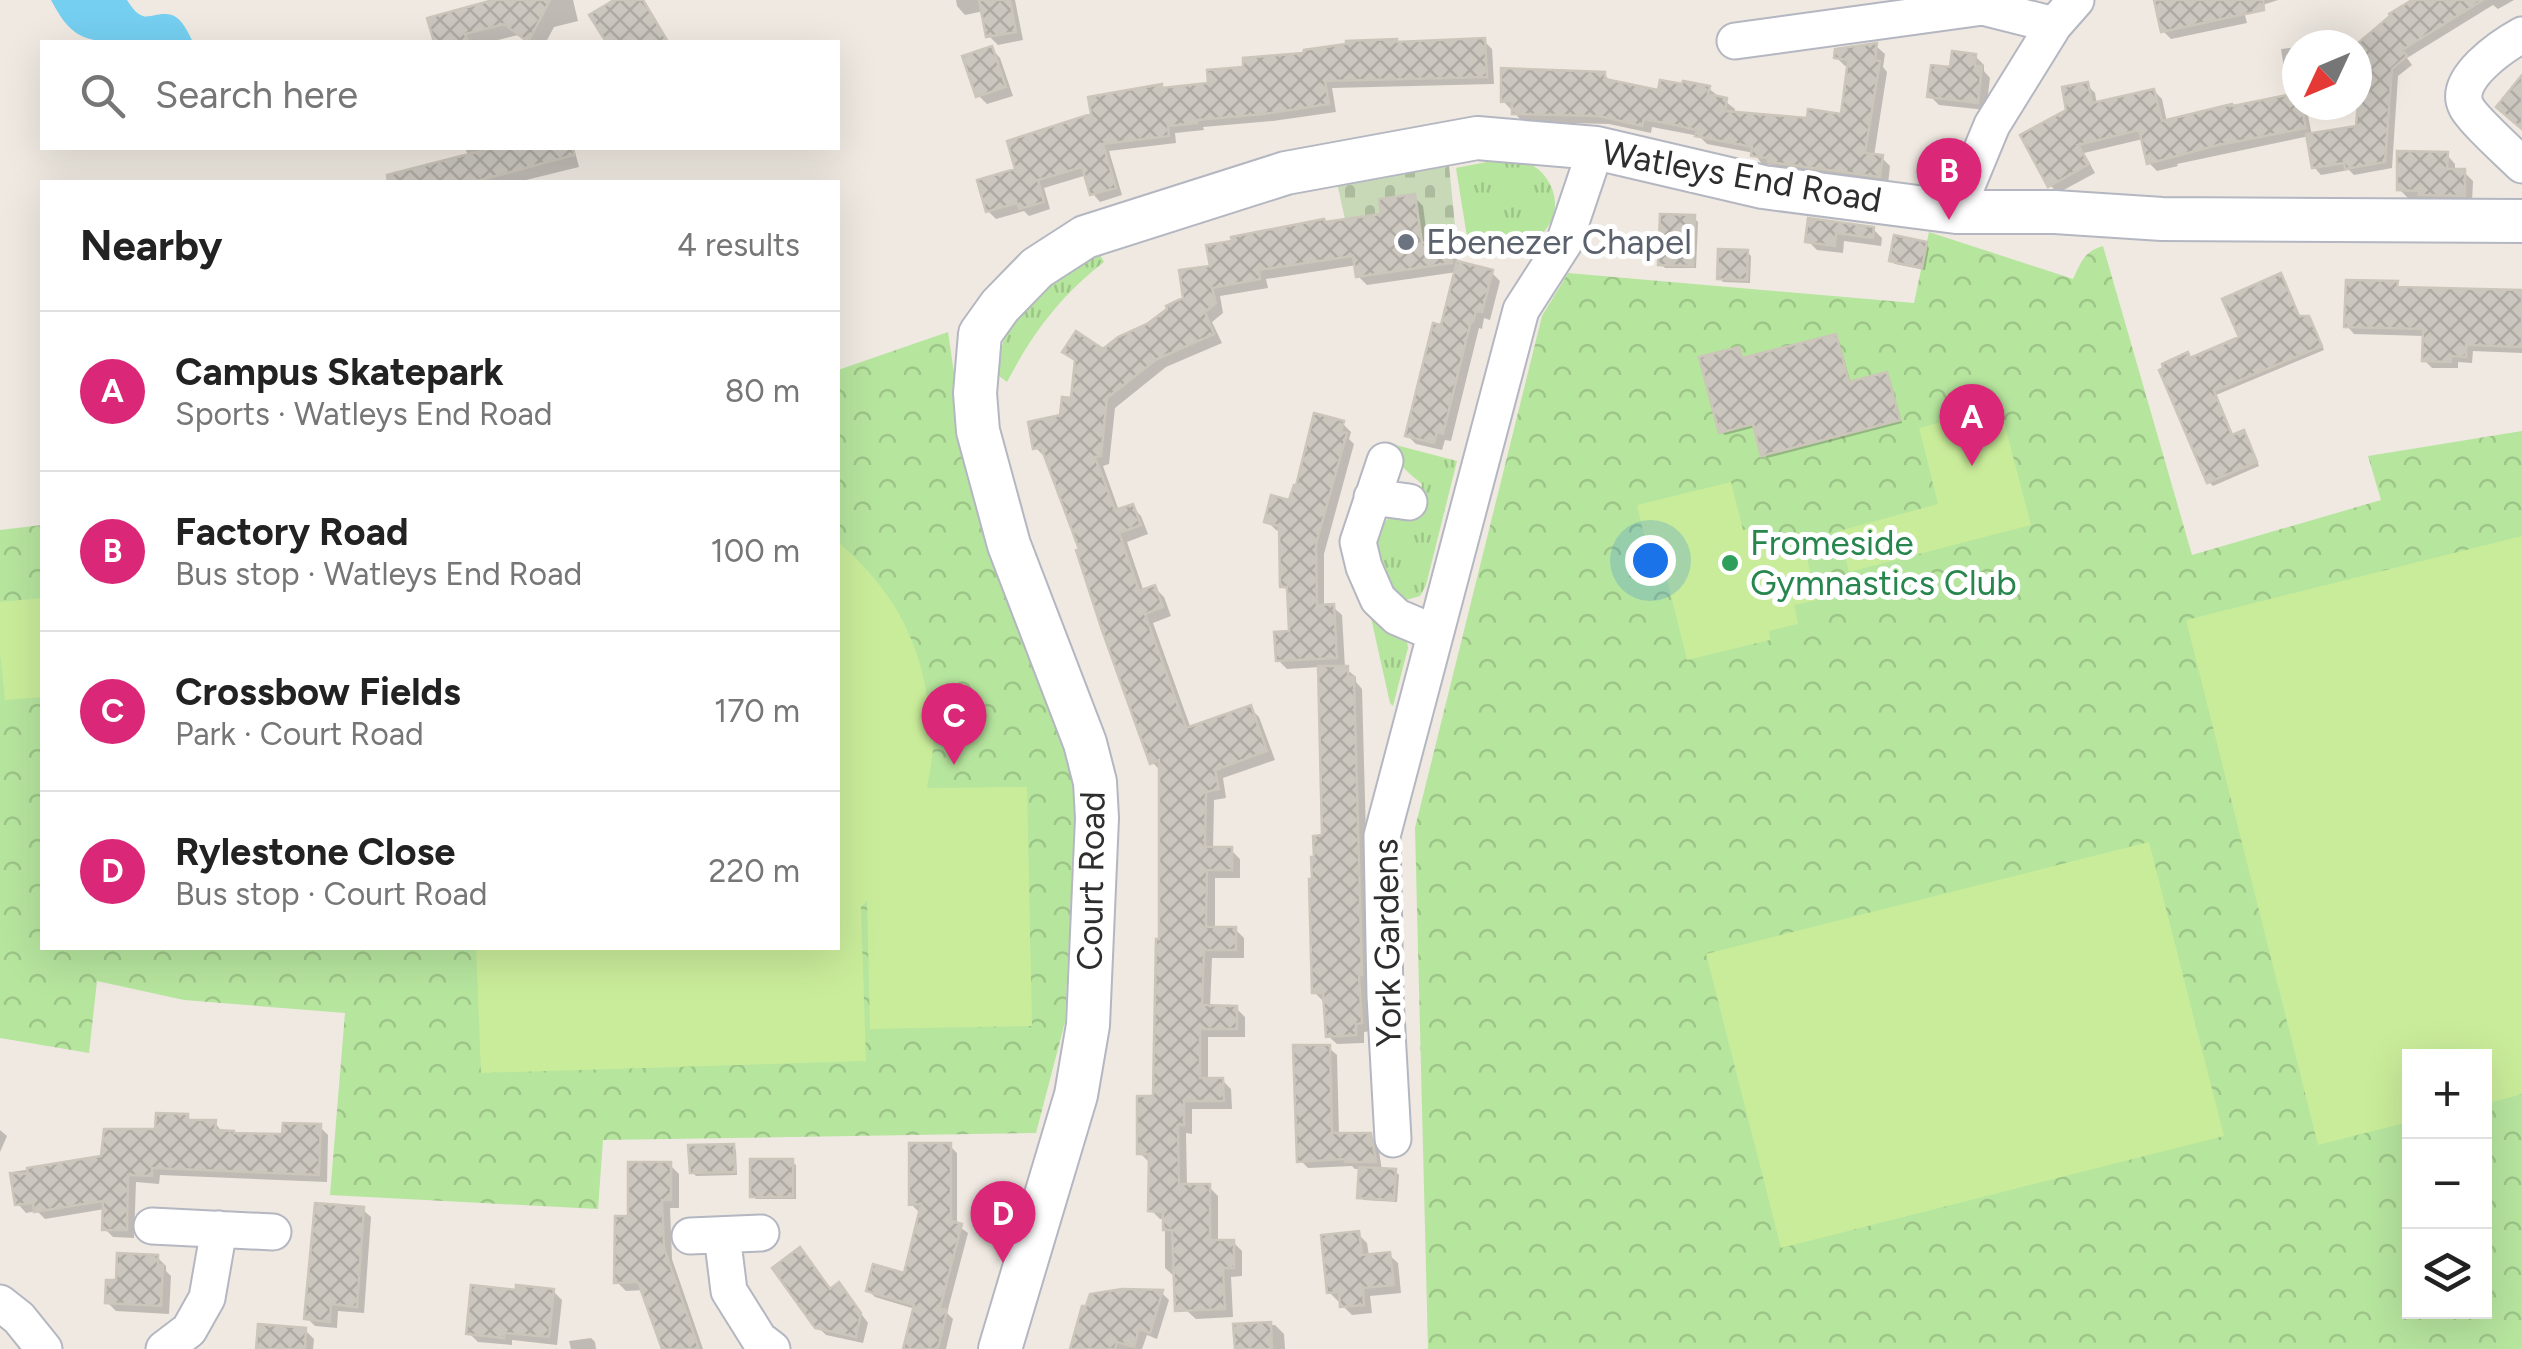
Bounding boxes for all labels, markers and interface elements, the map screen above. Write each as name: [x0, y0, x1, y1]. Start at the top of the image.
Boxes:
north arrow: [2282, 30, 2372, 120]
search box: [40, 40, 840, 150]
icon: search: [75, 68, 130, 123]
text: Search here: [155, 72, 358, 118]
street label: Watleys End Road: [1599, 131, 1885, 221]
pin: B: [1916, 138, 1982, 220]
text: Nearby: [80, 220, 222, 271]
place label: Ebenezer Chapel: [1426, 221, 1692, 263]
text: 4 results: [677, 226, 800, 264]
marker: Ebenezer Chapel: [1395, 231, 1417, 253]
text: Campus Skatepark: [175, 349, 504, 395]
text: A: [101, 372, 124, 410]
text: 80 m: [725, 372, 800, 410]
pin: A: [1940, 384, 2004, 466]
text: Sports · Watleys End Road: [175, 395, 553, 433]
text: Factory Road: [175, 509, 409, 555]
place label: Fromeside Gymnastics Club: [1750, 522, 2017, 604]
text: B: [103, 532, 122, 570]
text: 100 m: [711, 532, 800, 570]
your location: [1625, 535, 1676, 586]
marker: Fromeside Gymnastics Club: [1719, 552, 1741, 574]
text: Bus stop · Watleys End Road: [175, 555, 582, 593]
text: Crossbow Fields: [175, 669, 461, 715]
pin: C: [922, 682, 986, 765]
text: C: [101, 692, 124, 730]
text: 170 m: [714, 692, 800, 730]
text: Park · Court Road: [175, 715, 424, 753]
street label: Court Road: [1068, 791, 1114, 971]
text: Rylestone Close: [175, 829, 455, 875]
street label: York Gardens: [1364, 838, 1410, 1048]
text: D: [101, 852, 124, 890]
text: 220 m: [709, 852, 800, 890]
text: Bus stop · Court Road: [175, 875, 488, 913]
map controls: [2402, 1049, 2492, 1319]
button: +: [2402, 1049, 2492, 1139]
button: −: [2402, 1139, 2492, 1229]
pin: D: [970, 1180, 1036, 1263]
button: layers: [2402, 1229, 2492, 1319]

